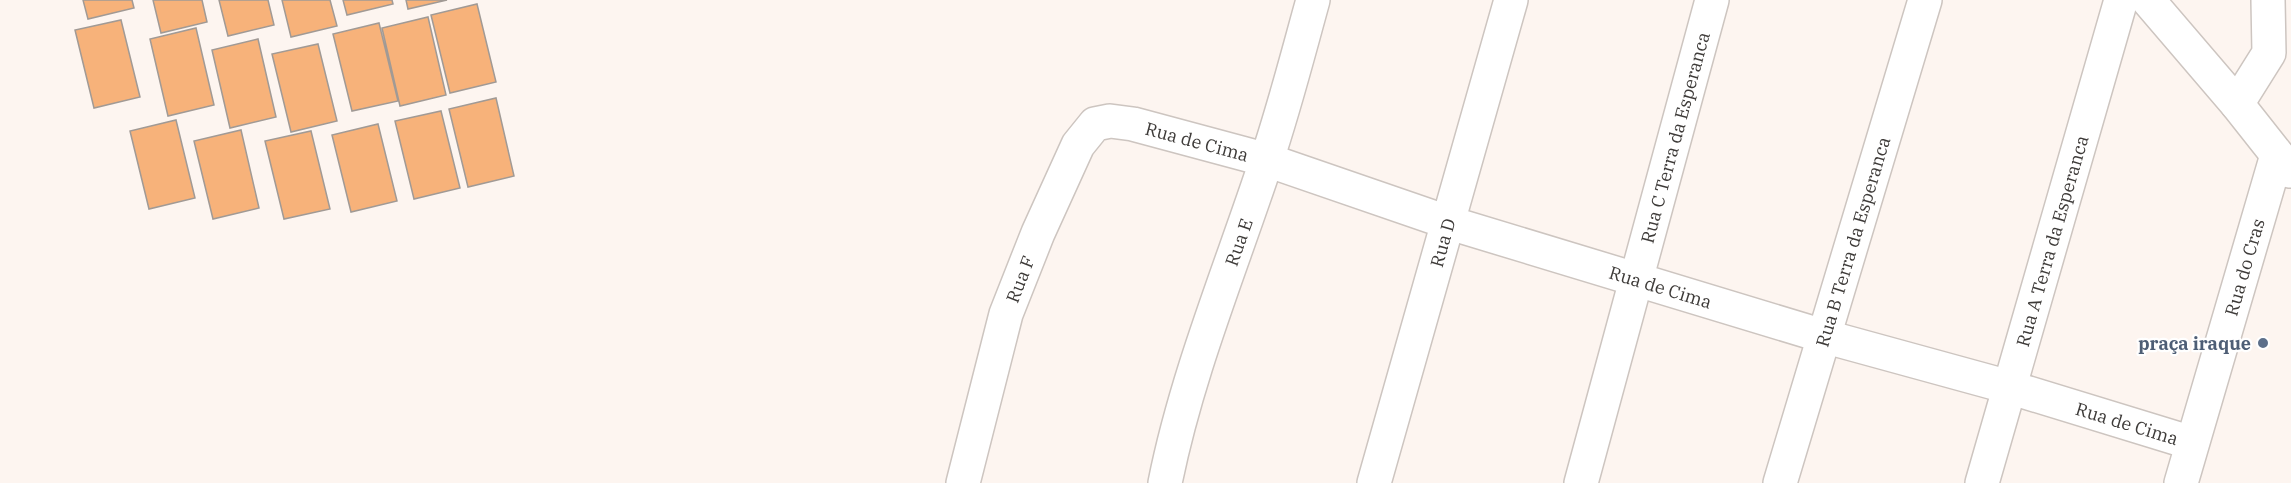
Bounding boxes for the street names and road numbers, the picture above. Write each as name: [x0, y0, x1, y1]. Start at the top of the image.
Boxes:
street label: Rua C Terra da Esperanca: [1635, 29, 1714, 246]
street label: Rua de Cima: [1143, 116, 1252, 166]
street label: Rua A Terra da Esperanca: [2010, 132, 2093, 349]
street label: Rua B Terra da Esperanca: [1810, 133, 1895, 350]
street label: Rua E: [1219, 215, 1257, 269]
street label: Rua D: [1424, 215, 1460, 270]
street label: Rua do Cras: [2219, 216, 2269, 319]
street label: Rua F: [1000, 252, 1039, 306]
street label: Rua de Cima: [1606, 260, 1715, 313]
street label: Rua de Cima: [2073, 397, 2181, 450]

